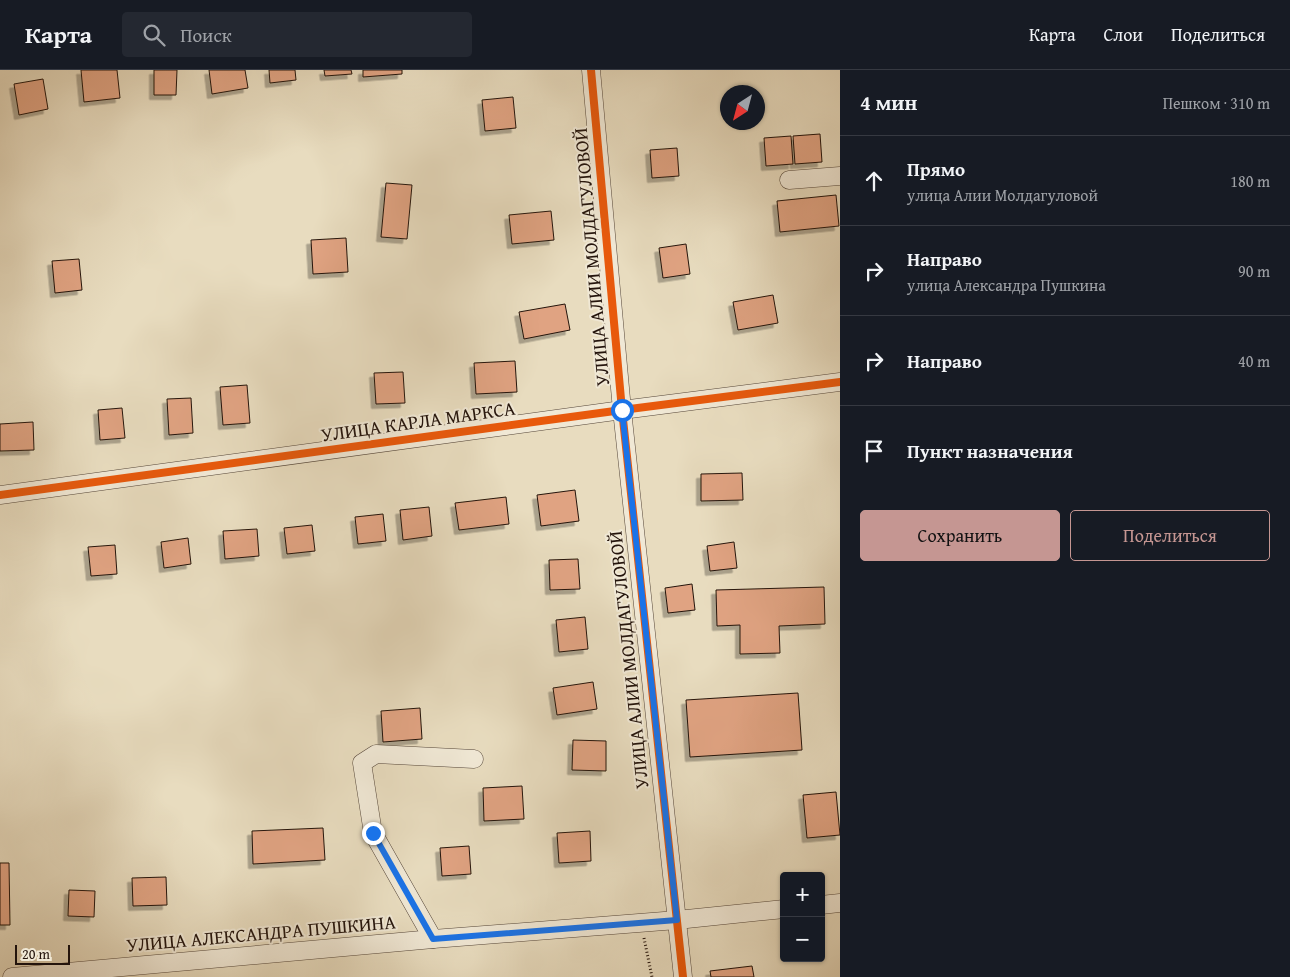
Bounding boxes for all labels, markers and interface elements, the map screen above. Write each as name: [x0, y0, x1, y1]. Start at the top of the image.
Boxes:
search box: [122, 12, 472, 57]
text: Карта: [25, 17, 92, 52]
icon: search: [140, 21, 168, 49]
text: Поиск: [180, 21, 232, 49]
text: Карта: [1029, 21, 1076, 48]
text: Слои: [1104, 21, 1143, 48]
text: Поделиться: [1171, 21, 1265, 48]
north arrow: [720, 85, 765, 130]
text: 4 мин: [860, 87, 917, 118]
text: Пешком · 310 m: [1163, 91, 1270, 115]
street label: УЛИЦА АЛИИ МОЛДАГУЛОВОЙ: [566, 126, 616, 387]
text: Прямо: [907, 155, 965, 183]
icon: ahead: [860, 167, 888, 195]
text: 180 m: [1230, 169, 1270, 193]
text: улица Алии Молдагуловой: [907, 183, 1098, 207]
text: Направо: [907, 245, 982, 273]
icon: right: [860, 257, 888, 285]
text: 90 m: [1238, 259, 1270, 283]
text: улица Александра Пушкина: [907, 273, 1106, 297]
icon: right: [860, 347, 888, 375]
text: Направо: [907, 347, 982, 375]
text: 40 m: [1238, 349, 1270, 373]
street label: УЛИЦА КАРЛА МАРКСА: [319, 393, 517, 448]
route start: [611, 399, 634, 422]
icon: arrive: [860, 437, 888, 465]
text: Пункт назначения: [907, 437, 1073, 465]
button: Сохранить: [860, 510, 1060, 561]
button: Поделиться: [1070, 510, 1270, 561]
street label: УЛИЦА АЛИИ МОЛДАГУЛОВОЙ: [600, 529, 655, 790]
route end: [362, 822, 385, 845]
map controls: [780, 872, 825, 962]
button: +: [780, 872, 825, 917]
street label: УЛИЦА АЛЕКСАНДРА ПУШКИНА: [125, 907, 397, 959]
button: −: [780, 917, 825, 962]
scale bar: [15, 942, 70, 965]
text: 20 m: [22, 944, 50, 964]

